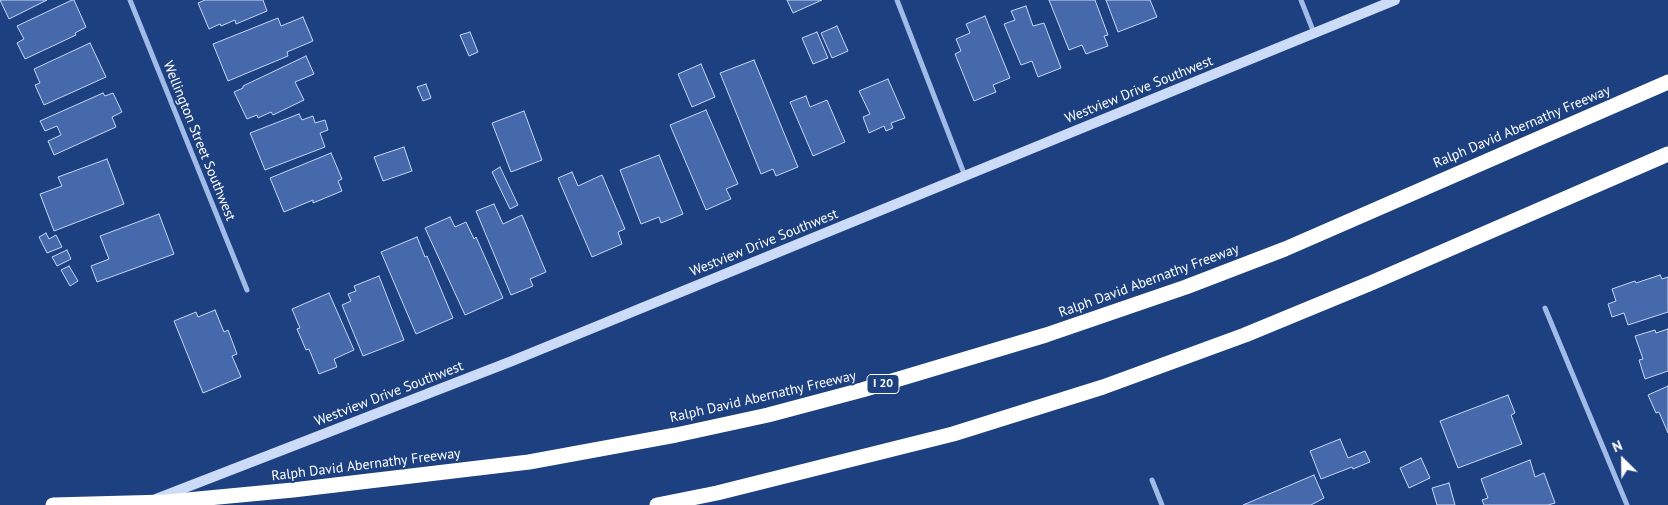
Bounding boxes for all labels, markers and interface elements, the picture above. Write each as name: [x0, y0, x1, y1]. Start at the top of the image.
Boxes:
street label: Westview Drive Southwest: [1063, 53, 1215, 127]
street label: Wellington Street Southwest: [159, 59, 239, 223]
street label: Ralph David Abernathy Freeway: [1431, 82, 1613, 172]
street label: Westview Drive Southwest: [688, 206, 840, 280]
street label: Ralph David Abernathy Freeway: [1057, 241, 1241, 321]
street label: Westview Drive Southwest: [312, 358, 466, 430]
street label: Ralph David Abernathy Freeway: [668, 367, 858, 427]
road number: I 20: [867, 374, 899, 394]
north arrow: [1598, 435, 1648, 485]
text: N: [1609, 436, 1625, 456]
street label: Ralph David Abernathy Freeway: [270, 445, 462, 485]

